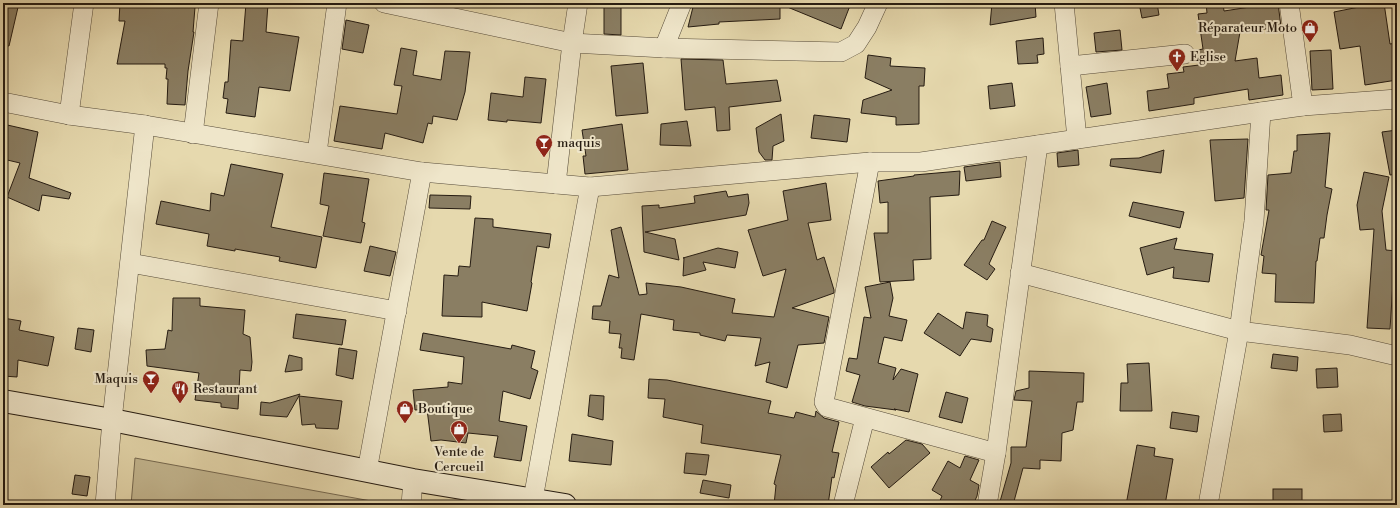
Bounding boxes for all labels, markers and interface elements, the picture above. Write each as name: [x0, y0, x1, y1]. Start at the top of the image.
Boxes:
shop icon: Réparateur Moto: [1300, 18, 1320, 43]
place label: Réparateur Moto: [1198, 20, 1297, 36]
church icon: Eglise: [1167, 47, 1187, 72]
place label: Eglise: [1190, 49, 1227, 65]
bar icon: maquis: [534, 133, 554, 158]
place label: maquis: [557, 135, 601, 151]
bar icon: Maquis: [141, 369, 161, 394]
place label: Maquis: [95, 371, 138, 387]
restaurant icon: Restaurant: [170, 379, 190, 404]
place label: Restaurant: [193, 381, 258, 397]
shop icon: Boutique: [395, 399, 415, 424]
place label: Boutique: [417, 401, 473, 417]
shop icon: Vente de Cercueil: [449, 419, 469, 444]
place label: Vente de Cercueil: [433, 444, 485, 475]

